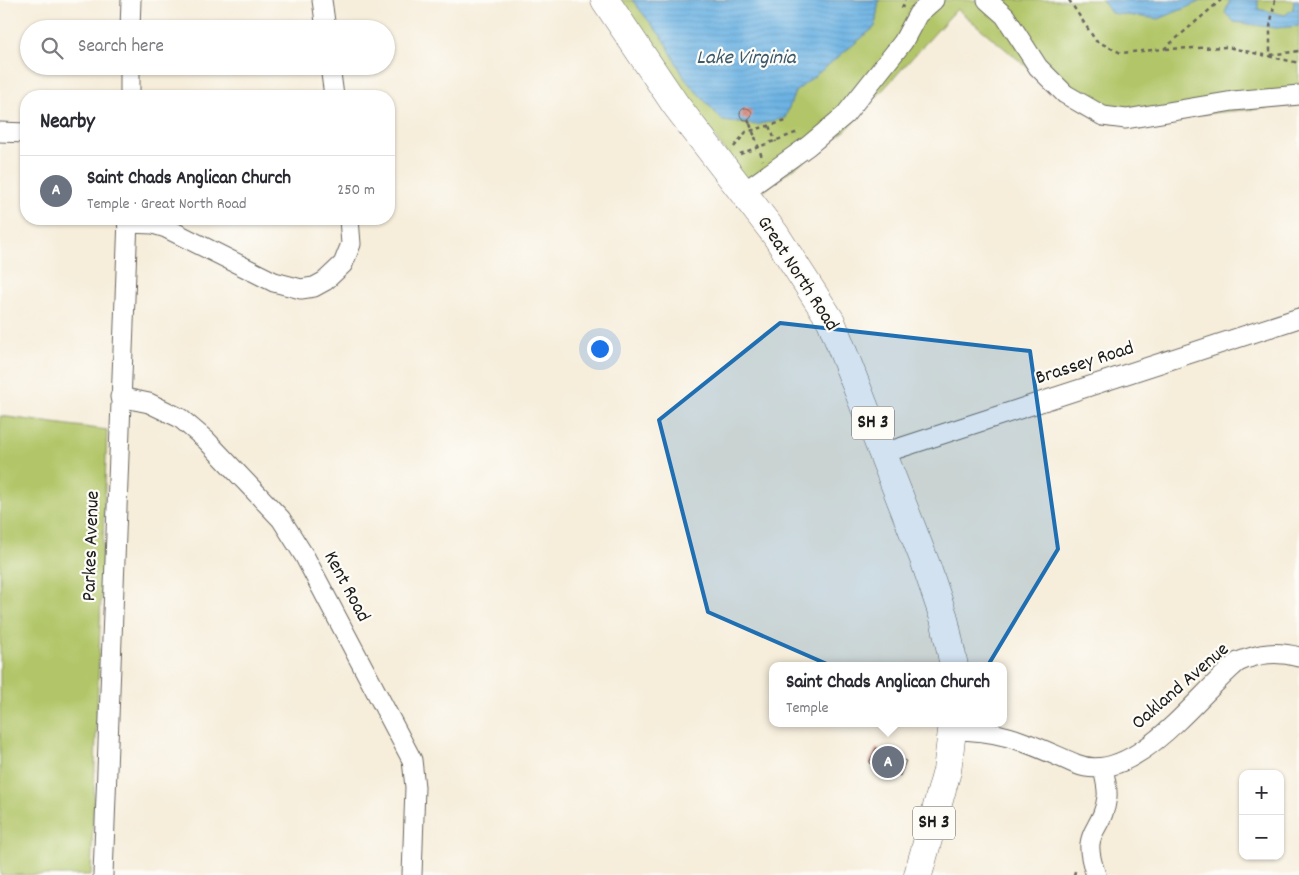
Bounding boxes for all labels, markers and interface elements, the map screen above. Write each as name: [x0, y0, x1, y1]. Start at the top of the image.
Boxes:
search box: [20, 20, 395, 75]
icon: search: [38, 34, 66, 62]
text: Search here: [78, 34, 164, 61]
water label: Lake Virginia: [696, 44, 797, 74]
text: Nearby: [40, 108, 95, 138]
text: Saint Chads Anglican Church: [87, 166, 291, 193]
text: A: [52, 179, 60, 202]
text: 250 m: [337, 179, 375, 202]
text: Temple · Great North Road: [87, 193, 247, 216]
street label: Great North Road: [749, 211, 845, 337]
street label: Brassey Road: [1032, 335, 1138, 393]
your location: [587, 336, 613, 362]
road number: SH 3: [852, 406, 894, 439]
street label: Parkes Avenue: [76, 490, 108, 602]
street label: Kent Road: [316, 547, 376, 627]
street label: Oakland Avenue: [1126, 637, 1236, 737]
popup: [769, 662, 1007, 727]
text: Saint Chads Anglican Church: [786, 670, 990, 697]
text: Temple: [786, 697, 829, 720]
pin: A: [872, 743, 904, 781]
map controls: [1239, 770, 1284, 860]
button: +: [1239, 770, 1284, 815]
road number: SH 3: [913, 806, 955, 840]
button: −: [1239, 815, 1284, 860]

